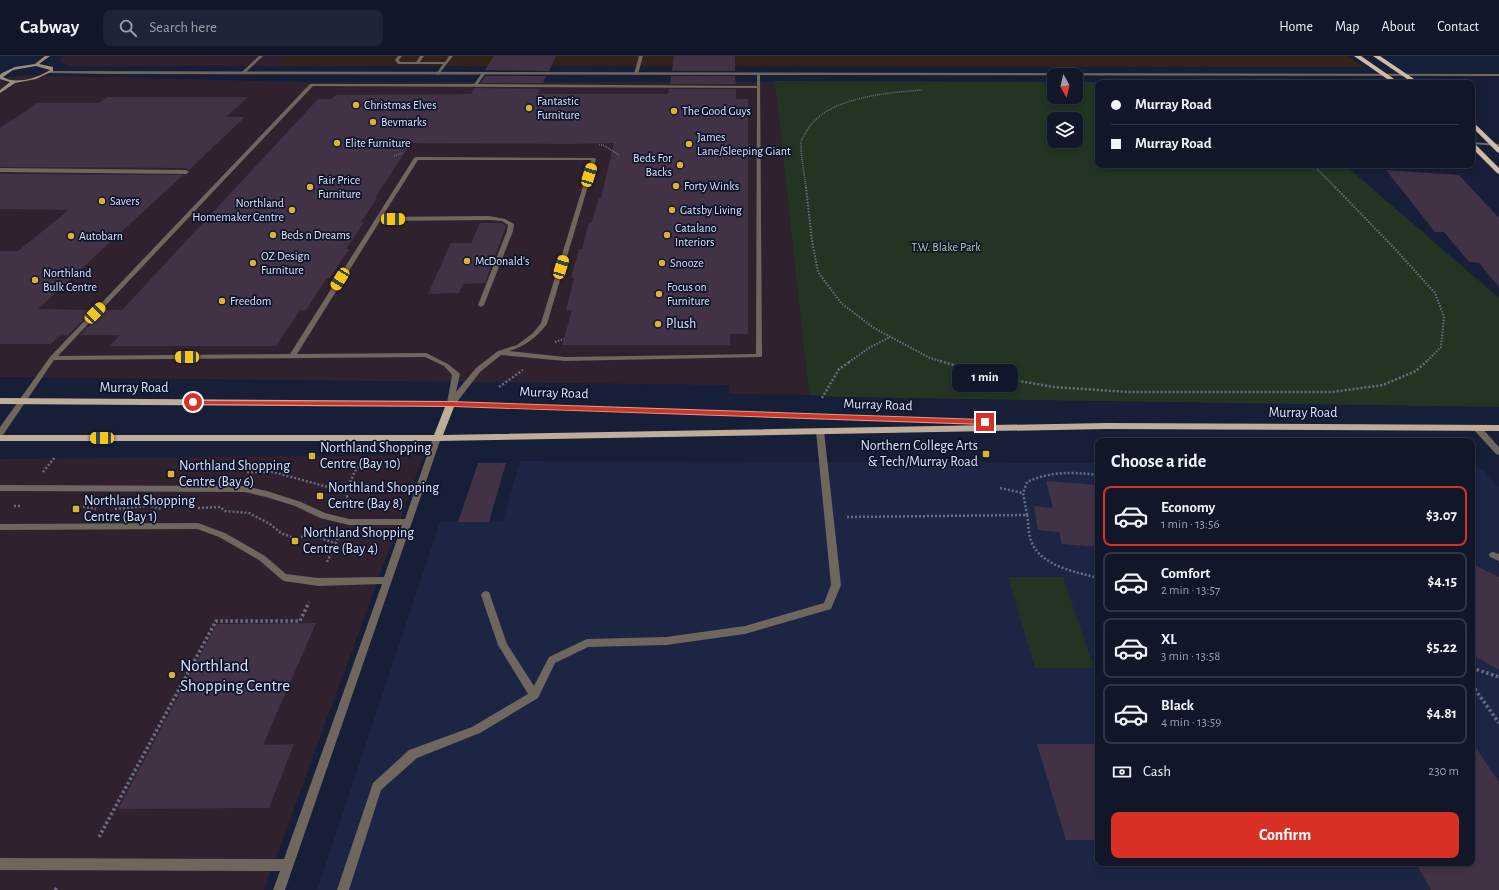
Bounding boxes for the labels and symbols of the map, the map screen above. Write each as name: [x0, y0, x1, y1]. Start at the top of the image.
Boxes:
north arrow: [1047, 68, 1083, 104]
place label: Fantastic Furniture: [537, 95, 580, 121]
place label: Christmas Elves: [364, 99, 437, 111]
marker: Christmas Elves: [351, 100, 361, 110]
marker: Fantastic Furniture: [524, 103, 534, 113]
place label: The Good Guys: [682, 105, 751, 118]
marker: The Good Guys: [669, 106, 679, 116]
place label: Bevmarks: [381, 116, 427, 128]
marker: Bevmarks: [368, 117, 378, 127]
place label: James Lane/Sleeping Giant: [697, 131, 791, 157]
place label: Elite Furniture: [345, 137, 411, 149]
marker: Elite Furniture: [332, 138, 342, 148]
marker: James Lane/Sleeping Giant: [684, 139, 694, 149]
place label: Beds For Backs: [633, 152, 672, 178]
marker: Beds For Backs: [675, 160, 685, 170]
car: [580, 162, 598, 188]
place label: Fair Price Furniture: [318, 174, 361, 200]
place label: Forty Winks: [684, 180, 739, 193]
marker: Forty Winks: [671, 181, 681, 191]
marker: Fair Price Furniture: [305, 182, 315, 192]
place label: Savers: [110, 195, 140, 207]
marker: Savers: [97, 196, 107, 206]
place label: Northland Homemaker Centre: [192, 197, 284, 223]
place label: Gatsby Living: [680, 204, 742, 217]
marker: Northland Homemaker Centre: [287, 205, 297, 215]
marker: Gatsby Living: [667, 205, 677, 215]
car: [381, 213, 405, 225]
place label: Catalano Interiors: [675, 222, 717, 248]
place label: Beds n Dreams: [281, 229, 350, 241]
place label: Autobarn: [79, 230, 123, 242]
marker: Beds n Dreams: [268, 230, 278, 240]
marker: Catalano Interiors: [662, 230, 672, 240]
marker: Autobarn: [66, 231, 76, 241]
park label: T.W. Blake Park: [911, 241, 981, 253]
place label: OZ Design Furniture: [261, 250, 310, 276]
car: [552, 254, 570, 280]
place label: McDonald's: [475, 255, 529, 267]
marker: McDonald's: [462, 256, 472, 266]
place label: Snooze: [670, 257, 704, 269]
marker: OZ Design Furniture: [248, 258, 258, 268]
marker: Snooze: [657, 258, 667, 268]
car: [329, 266, 351, 292]
place label: Northland Bulk Centre: [43, 267, 97, 293]
marker: Northland Bulk Centre: [30, 275, 40, 285]
place label: Focus on Furniture: [667, 281, 710, 307]
marker: Focus on Furniture: [654, 289, 664, 299]
place label: Freedom: [230, 295, 271, 307]
marker: Freedom: [217, 296, 227, 306]
car: [82, 300, 108, 326]
place label: Plush: [666, 317, 696, 331]
marker: Plush: [653, 319, 663, 329]
car: [175, 351, 199, 363]
callout: 1 min: [952, 364, 1018, 392]
street label: Murray Road: [99, 381, 169, 395]
street label: Murray Road: [519, 385, 589, 401]
route start: [184, 393, 202, 411]
street label: Murray Road: [843, 397, 913, 413]
street label: Murray Road: [1268, 406, 1338, 420]
route end: [976, 413, 994, 431]
car: [90, 432, 114, 444]
place label: Northern College Arts & Tech/Murray Road: [860, 439, 978, 469]
place label: Northland Shopping Centre (Bay 10): [320, 441, 431, 471]
marker: Northern College Arts & Tech/Murray Road: [981, 449, 991, 459]
marker: Northland Shopping Centre (Bay 10): [307, 451, 317, 461]
place label: Northland Shopping Centre (Bay 6): [179, 459, 290, 489]
marker: Northland Shopping Centre (Bay 6): [166, 469, 176, 479]
place label: Northland Shopping Centre (Bay 8): [328, 481, 439, 511]
marker: Northland Shopping Centre (Bay 8): [315, 491, 325, 501]
place label: Northland Shopping Centre (Bay 1): [84, 494, 195, 524]
marker: Northland Shopping Centre (Bay 1): [71, 504, 81, 514]
place label: Northland Shopping Centre (Bay 4): [303, 526, 414, 556]
marker: Northland Shopping Centre (Bay 4): [290, 536, 300, 546]
place label: Northland Shopping Centre: [180, 657, 290, 694]
marker: Northland Shopping Centre: [167, 670, 177, 680]

